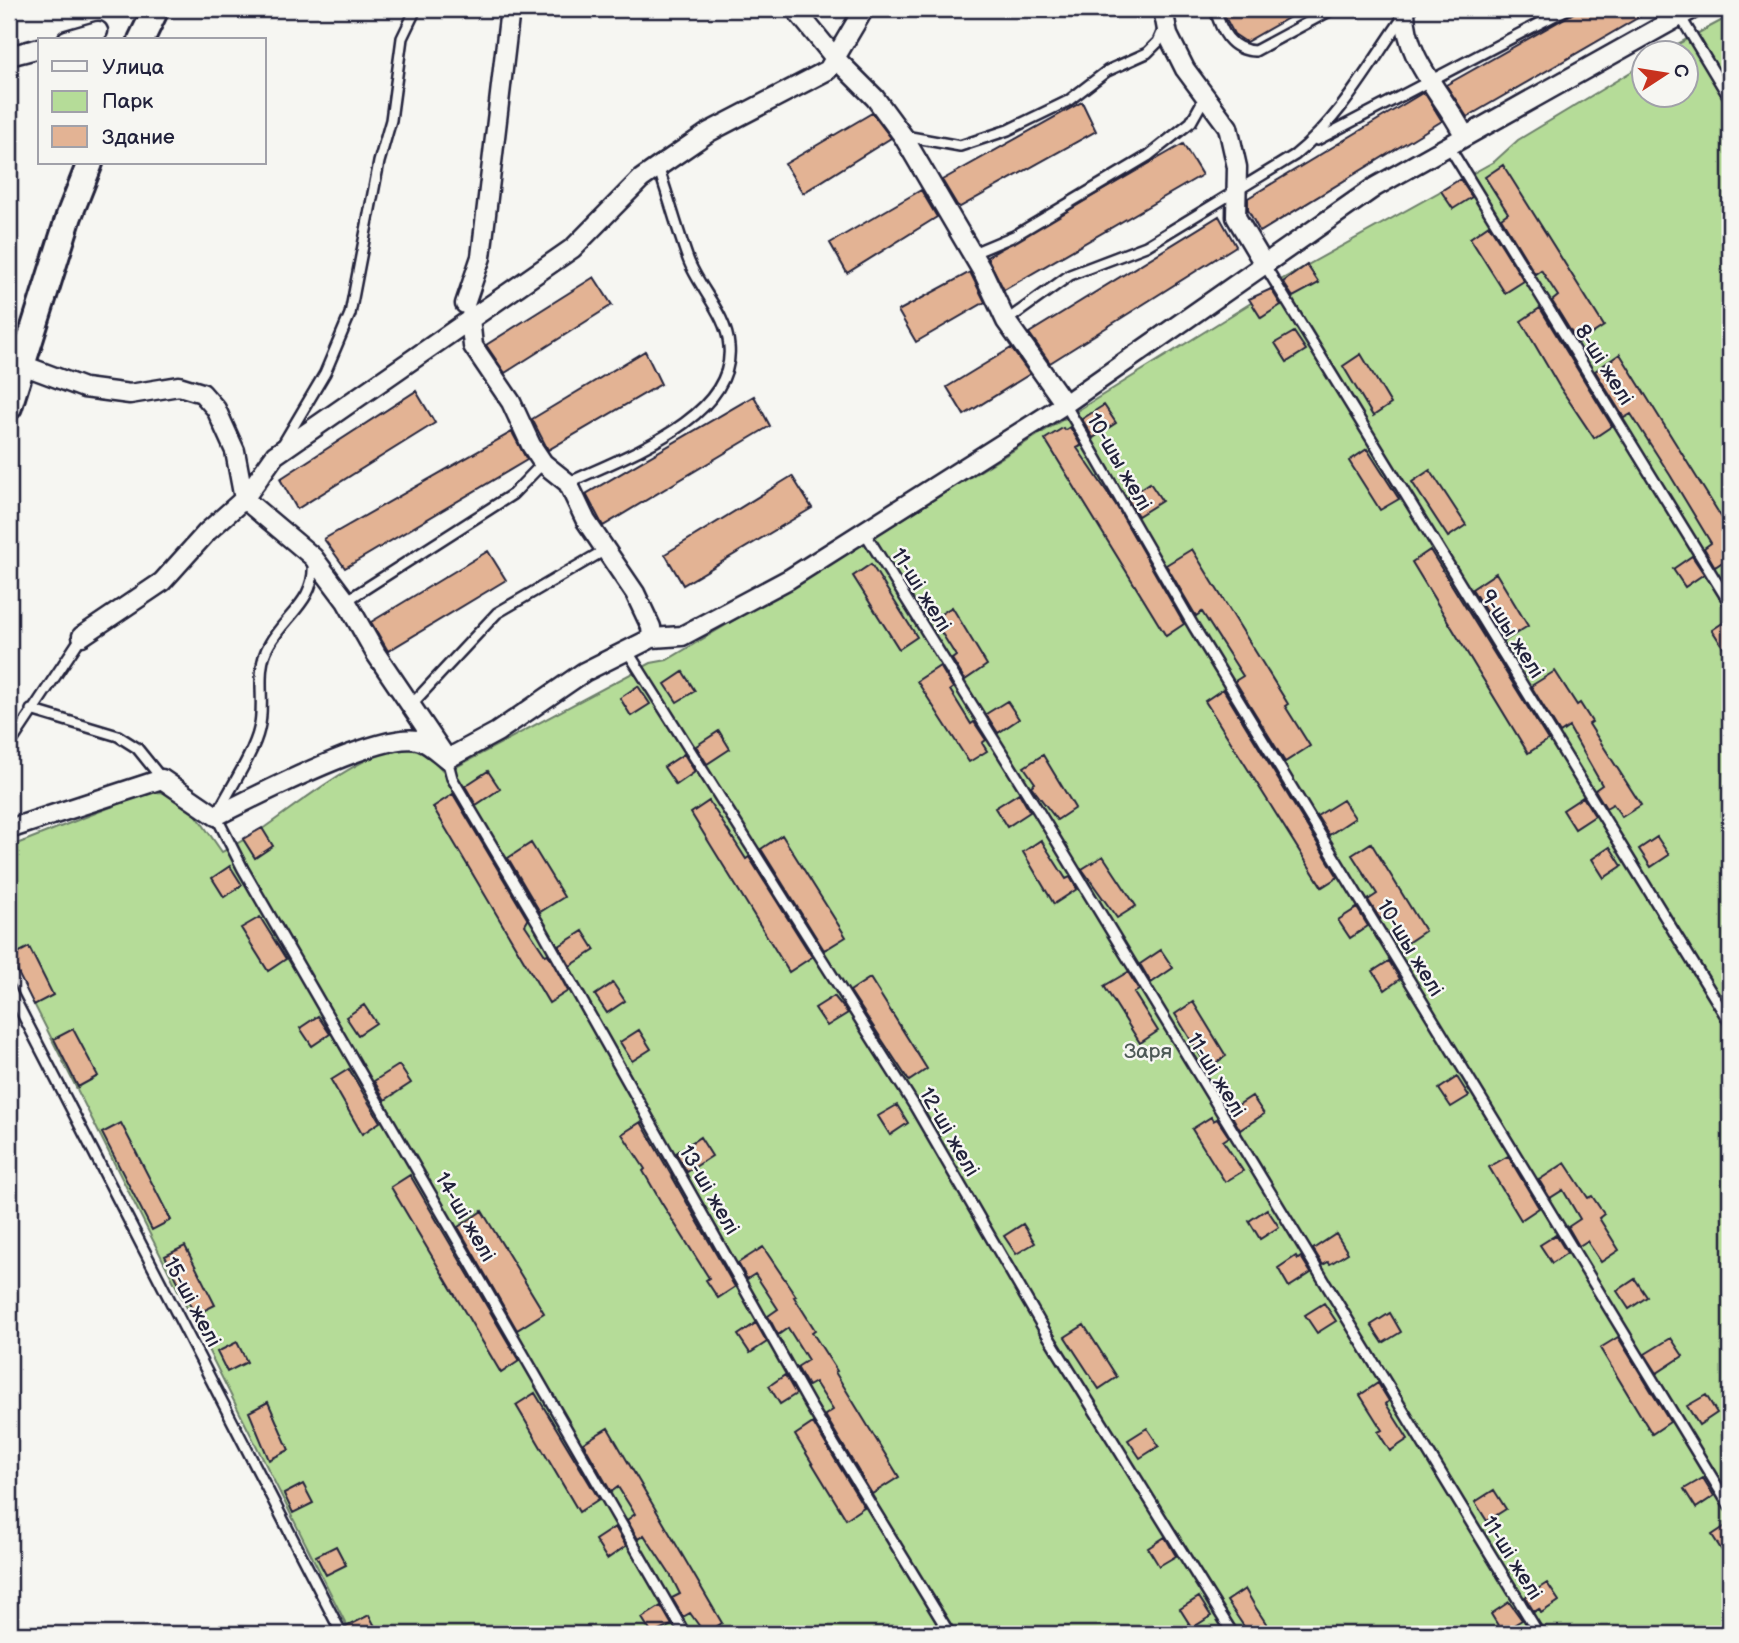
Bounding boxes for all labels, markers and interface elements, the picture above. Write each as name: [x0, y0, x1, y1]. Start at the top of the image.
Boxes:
legend: [38, 38, 266, 164]
north arrow: [1630, 38, 1700, 108]
text: Улица: [102, 55, 165, 80]
text: С: [1668, 62, 1693, 80]
text: Парк: [102, 89, 153, 114]
text: Здание: [102, 125, 175, 150]
street label: 8-ші желі: [1569, 320, 1639, 410]
street label: 10-шы желі: [1081, 409, 1157, 515]
street label: 11-ші желі: [885, 543, 957, 637]
street label: 9-шы желі: [1475, 585, 1549, 683]
street label: 10-шы желі: [1371, 895, 1449, 1001]
street label: 11-ші желі: [1181, 1028, 1251, 1122]
park label: Заря: [1124, 1039, 1172, 1064]
street label: 12-ші желі: [914, 1083, 984, 1181]
street label: 13-ші желі: [673, 1141, 745, 1239]
street label: 14-ші желі: [429, 1168, 501, 1266]
street label: 15-ші желі: [158, 1253, 226, 1351]
street label: 11-ші желі: [1476, 1511, 1548, 1605]

